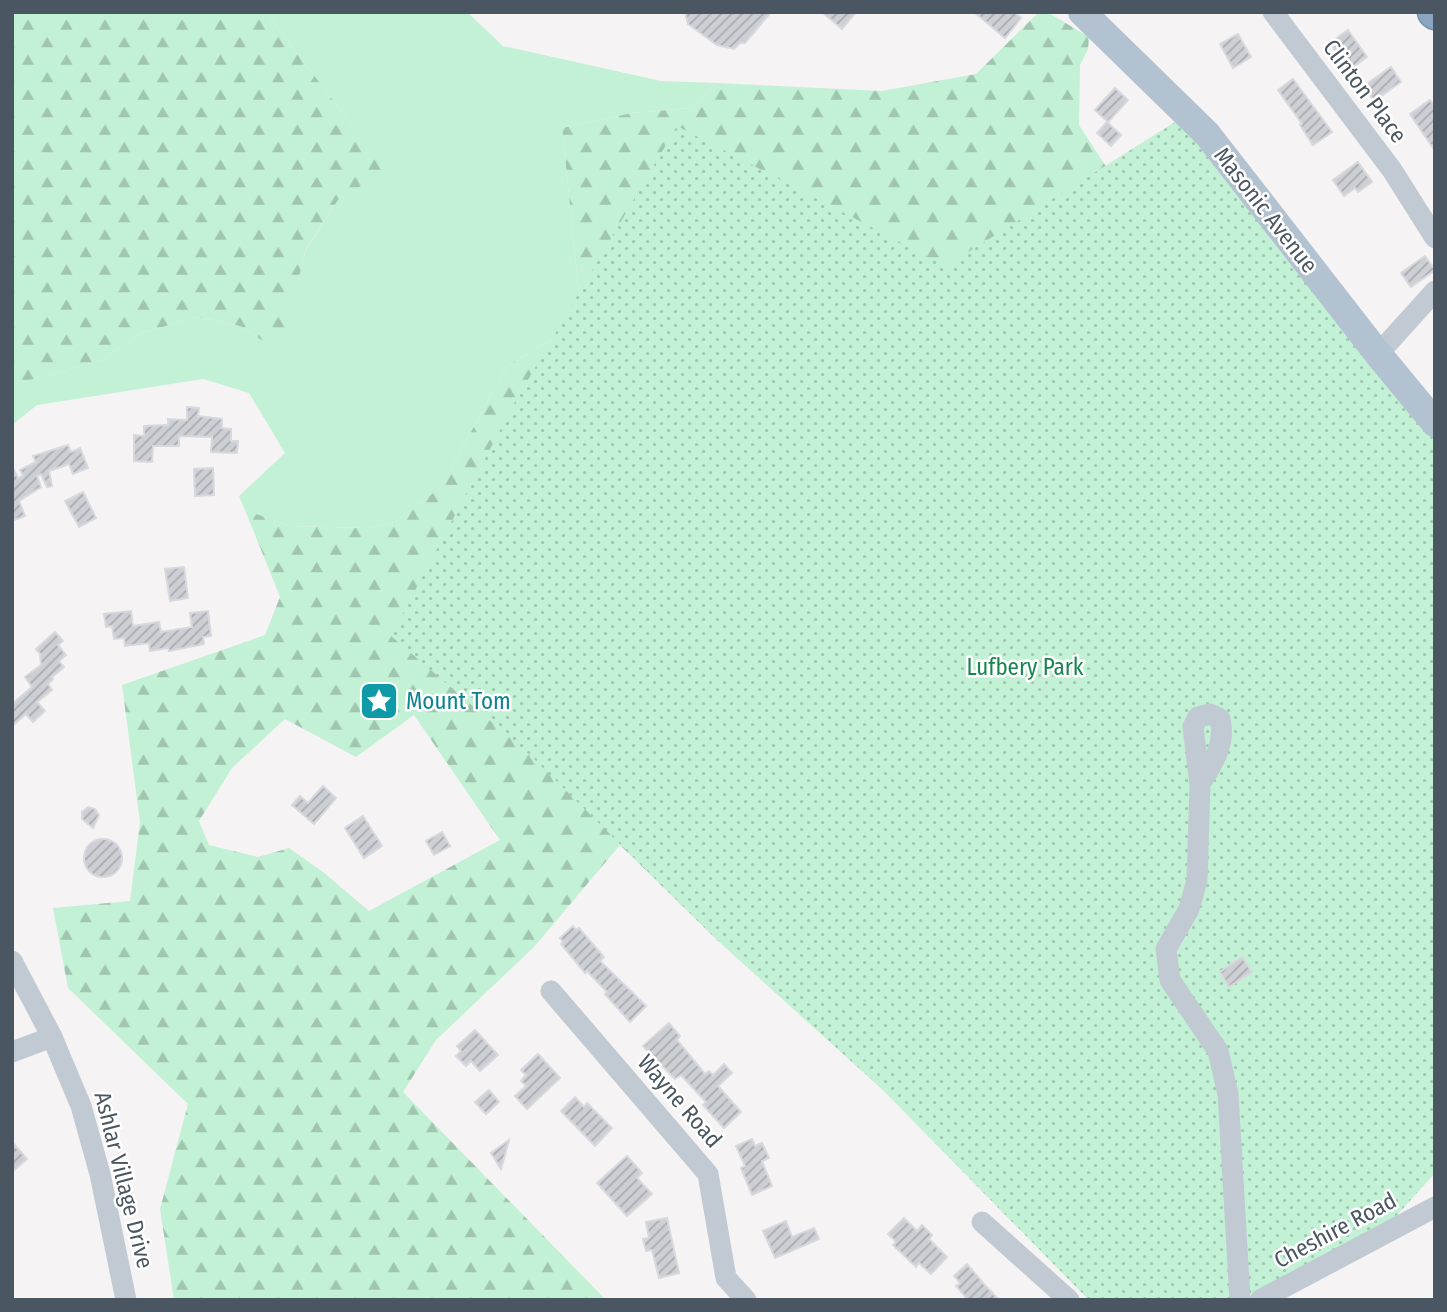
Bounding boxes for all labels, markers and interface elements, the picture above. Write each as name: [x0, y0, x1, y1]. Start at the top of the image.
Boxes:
street label: Clinton Place: [1317, 34, 1413, 148]
street label: Masonic Avenue: [1208, 142, 1324, 278]
park label: Lufbery Park: [966, 653, 1084, 681]
place icon: Mount Tom: [358, 680, 400, 722]
place label: Mount Tom: [406, 687, 511, 715]
street label: Wayne Road: [632, 1049, 728, 1153]
street label: Ashlar Village Drive: [89, 1089, 159, 1271]
street label: Cheshire Road: [1269, 1186, 1401, 1274]

